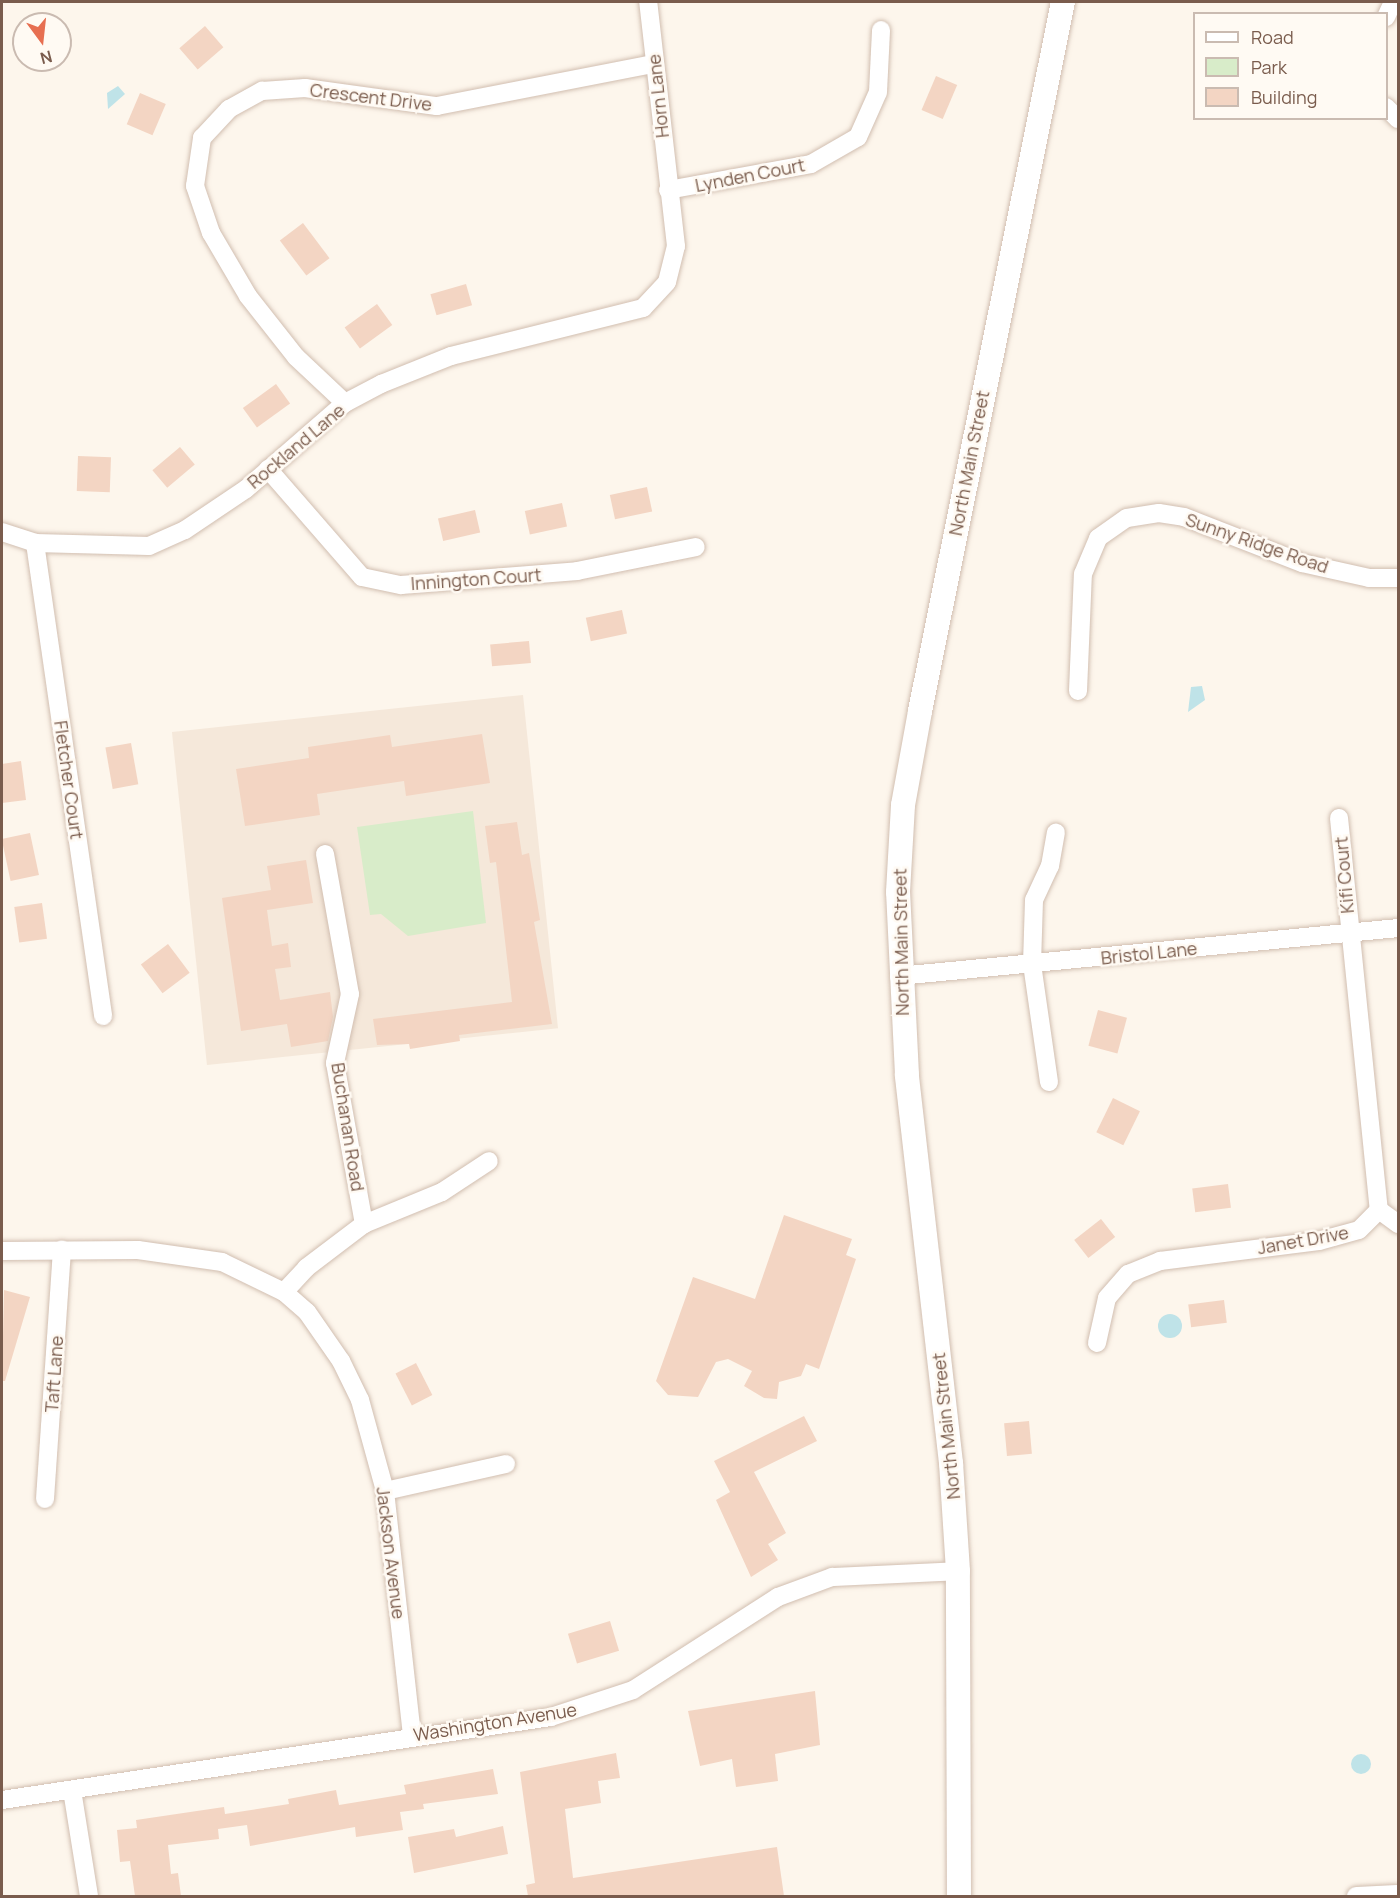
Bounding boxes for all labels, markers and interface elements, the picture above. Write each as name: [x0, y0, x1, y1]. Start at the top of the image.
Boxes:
north arrow: [12, 12, 72, 72]
legend: [1193, 12, 1388, 120]
text: Road: [1251, 25, 1294, 49]
text: N: [38, 45, 55, 70]
street label: Horn Lane: [643, 53, 673, 139]
text: Park: [1251, 55, 1287, 79]
street label: Crescent Drive: [309, 79, 433, 115]
text: Building: [1251, 85, 1317, 109]
street label: Lynden Court: [693, 154, 807, 196]
street label: North Main Street: [944, 389, 994, 537]
street label: Rockland Lane: [243, 399, 349, 493]
street label: Sunny Ridge Road: [1183, 508, 1331, 578]
street label: Innington Court: [410, 564, 542, 594]
street label: Fletcher Court: [50, 719, 88, 841]
street label: Kifi Court: [1330, 836, 1358, 914]
street label: North Main Street: [889, 868, 913, 1016]
street label: Bristol Lane: [1100, 937, 1198, 969]
street label: Buchanan Road: [327, 1061, 369, 1193]
street label: Janet Drive: [1256, 1221, 1350, 1259]
street label: Taft Lane: [41, 1335, 67, 1413]
street label: North Main Street: [928, 1352, 964, 1500]
street label: Jackson Avenue: [372, 1486, 410, 1620]
street label: Washington Avenue: [412, 1698, 578, 1746]

